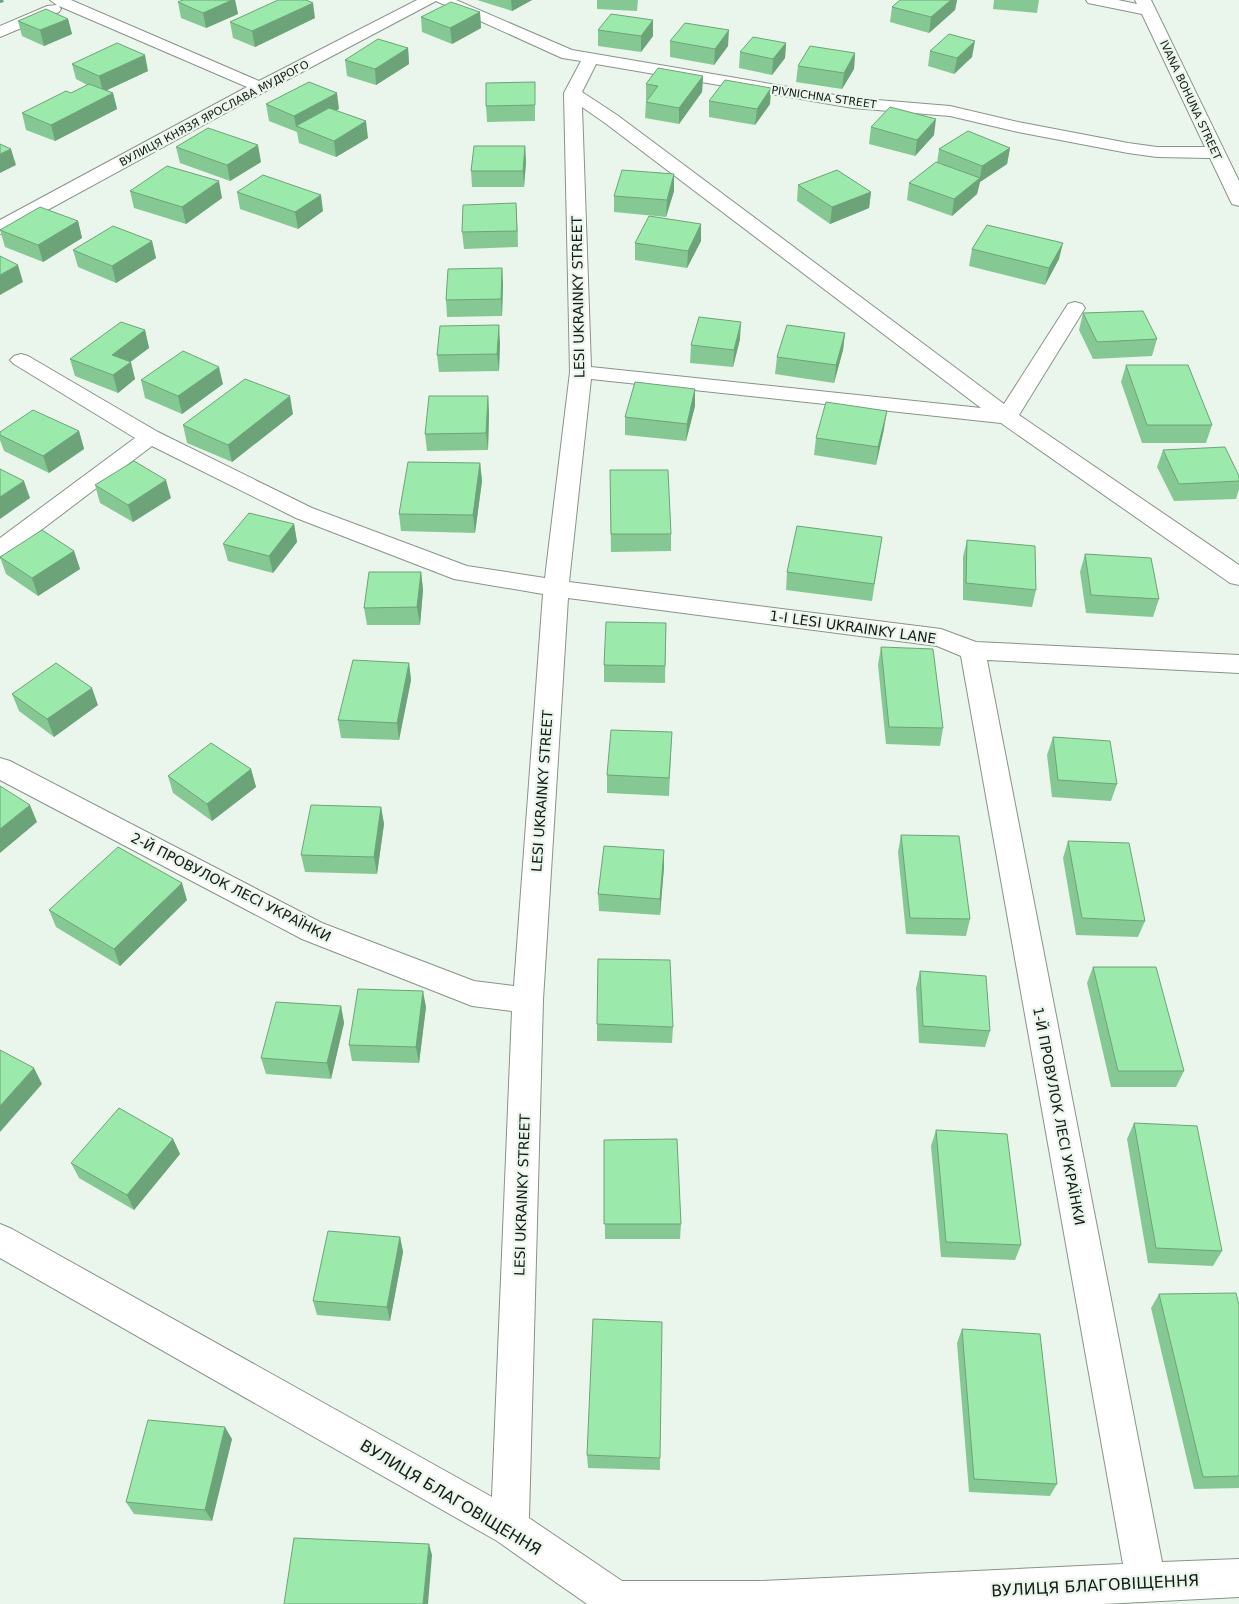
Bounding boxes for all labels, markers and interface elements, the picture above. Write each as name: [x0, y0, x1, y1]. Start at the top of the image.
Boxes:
street label: IVANA BOHUNA STREET: [1157, 38, 1224, 162]
street label: ВУЛИЦЯ КНЯЗЯ ЯРОСЛАВА МУДРОГО: [117, 58, 312, 169]
street label: PIVNICHNA STREET: [771, 84, 878, 111]
street label: LESI UKRAINKY STREET: [569, 215, 587, 378]
street label: 1-I LESI UKRAINKY LANE: [769, 607, 937, 647]
street label: LESI UKRAINKY STREET: [528, 709, 556, 872]
street label: 2-Й ПРОВУЛОК ЛЕСІ УКРАЇНКИ: [128, 829, 334, 945]
street label: 1-Й ПРОВУЛОК ЛЕСІ УКРАЇНКИ: [1030, 1005, 1089, 1227]
street label: LESI UKRAINKY STREET: [511, 1113, 533, 1276]
street label: ВУЛИЦЯ БЛАГОВІЩЕННЯ: [357, 1436, 545, 1559]
street label: ВУЛИЦЯ БЛАГОВІЩЕННЯ: [991, 1571, 1199, 1600]

